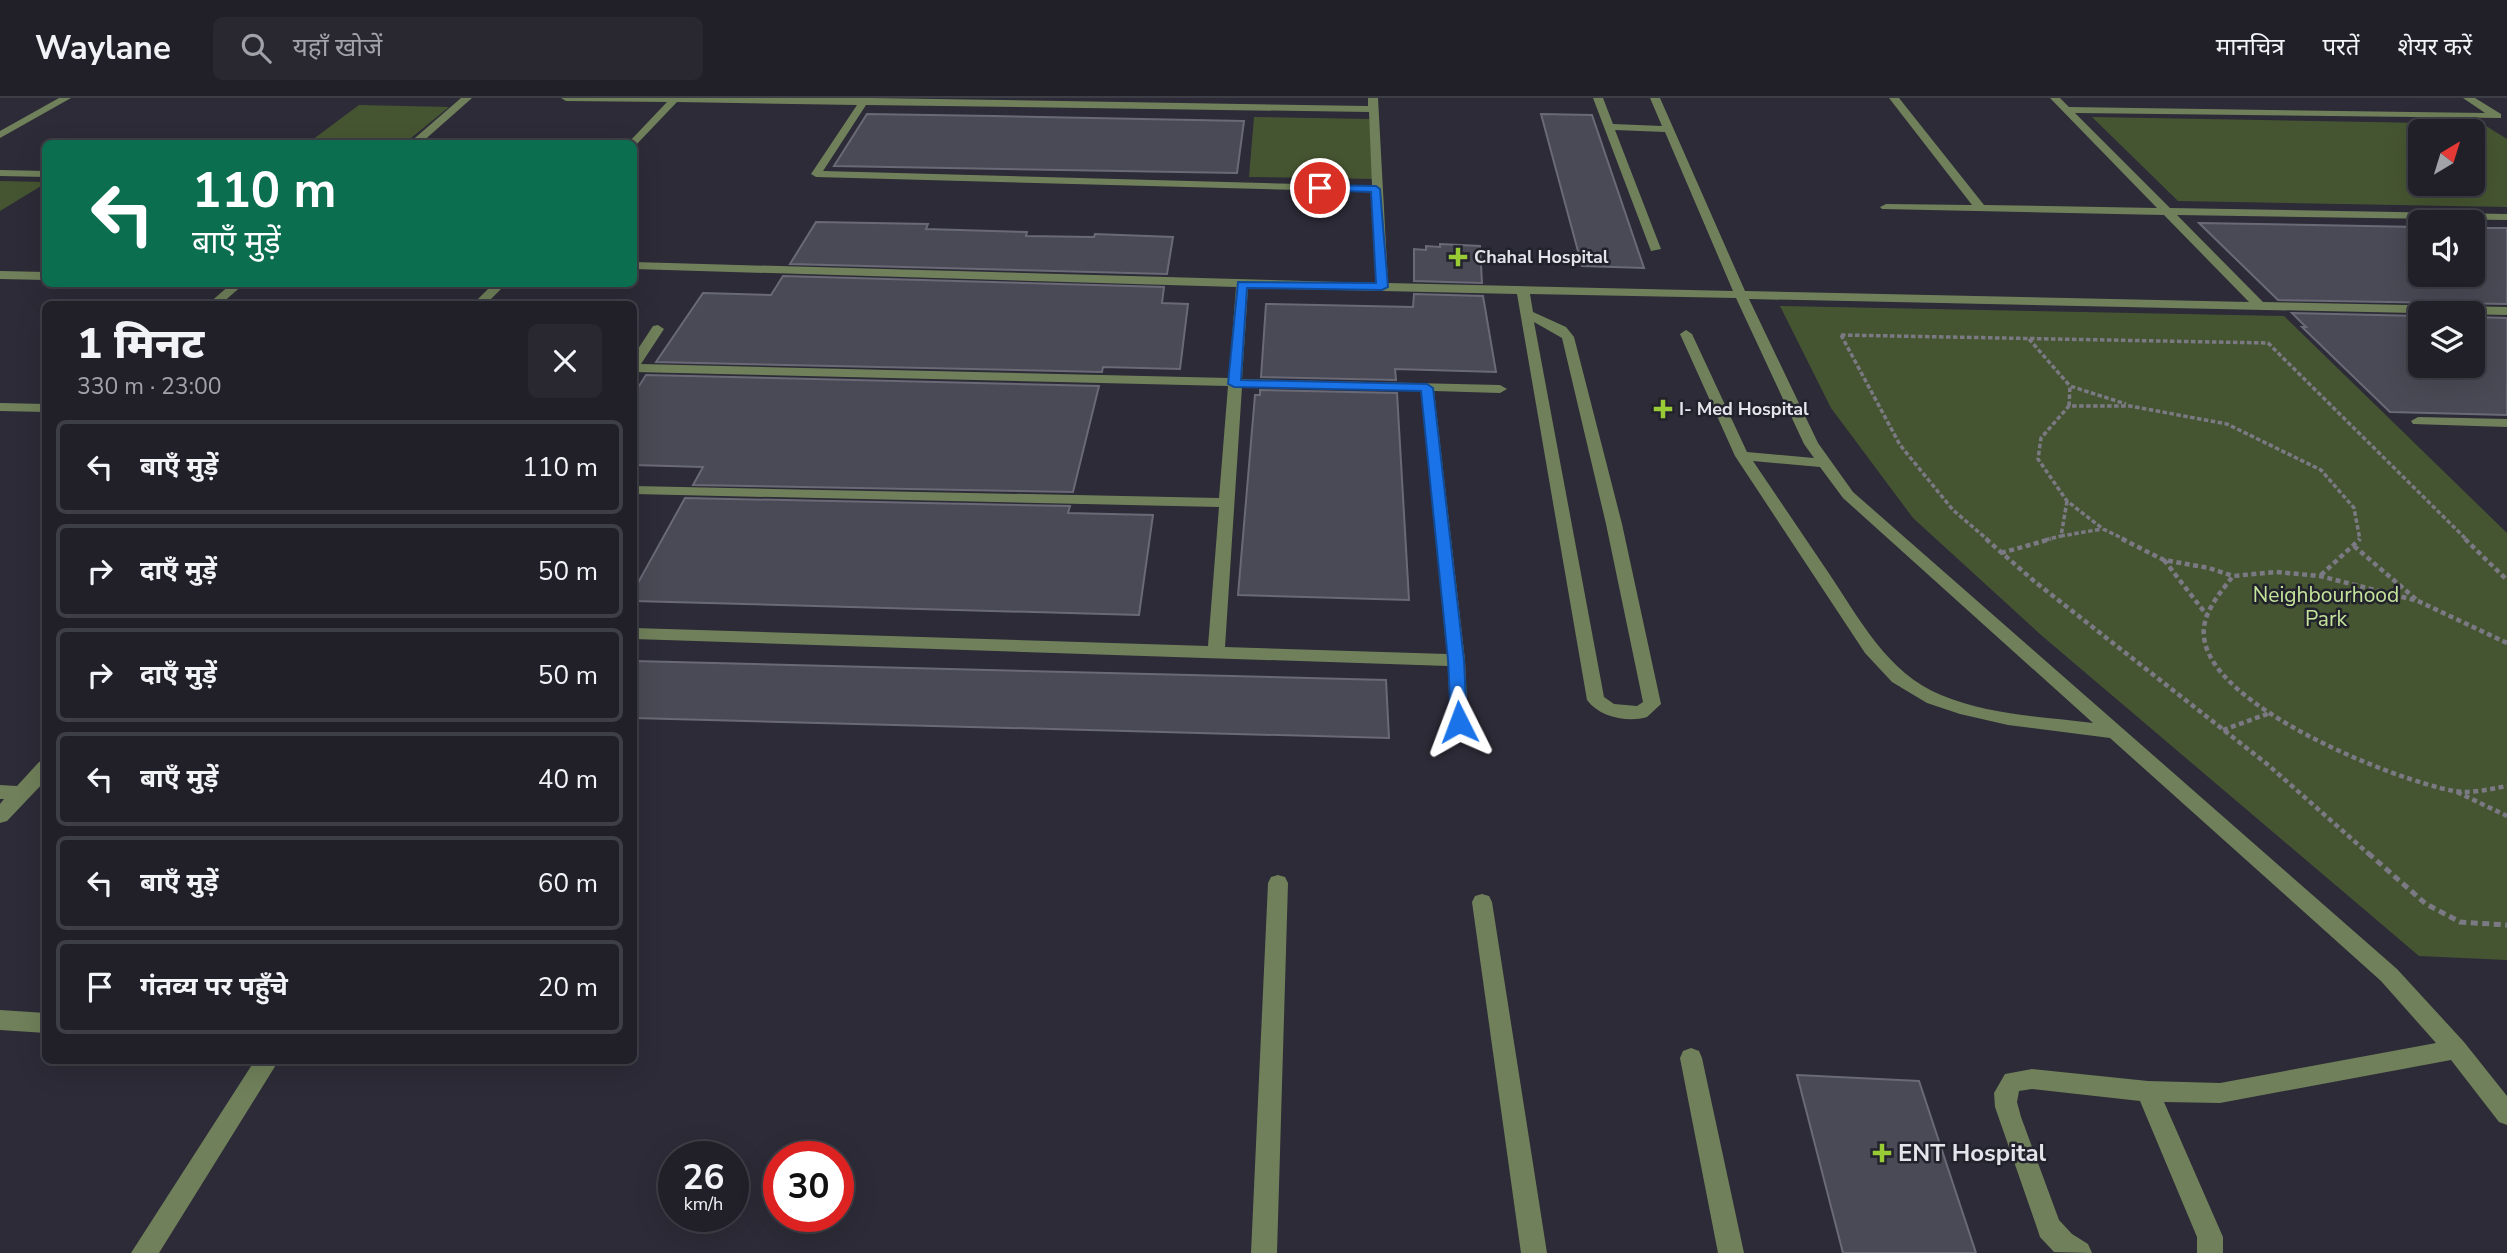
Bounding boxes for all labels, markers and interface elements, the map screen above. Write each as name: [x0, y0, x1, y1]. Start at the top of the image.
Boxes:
search box: [213, 17, 703, 80]
text: Waylane: [35, 26, 171, 71]
icon: search: [237, 29, 275, 67]
text: यहाँ खोजें: [293, 30, 382, 65]
text: मानचित्र: [2216, 31, 2284, 63]
text: परतें: [2322, 31, 2360, 63]
text: शेयर करें: [2398, 31, 2472, 63]
north arrow: [2408, 119, 2485, 196]
map controls: [2408, 119, 2485, 378]
text: 110 m: [192, 157, 336, 224]
pin: [1290, 158, 1350, 218]
icon: left: [77, 168, 168, 259]
icon: arrive: [1301, 169, 1339, 207]
button: sound: [2408, 210, 2485, 287]
text: बाएँ मुड़ें: [192, 221, 281, 264]
place label: Chahal Hospital: [1474, 245, 1609, 269]
marker: Chahal Hospital: [1448, 247, 1468, 267]
button: layers: [2408, 301, 2485, 378]
text: 1 मिनट: [77, 316, 204, 373]
button: close: [528, 324, 602, 398]
text: 330 m · 23:00: [77, 371, 222, 402]
place label: I- Med Hospital: [1679, 397, 1809, 421]
marker: I- Med Hospital: [1653, 399, 1673, 419]
icon: left: [81, 448, 119, 486]
text: बाएँ मुड़ें: [140, 449, 218, 484]
text: 110 m: [522, 450, 598, 485]
icon: right: [81, 552, 119, 590]
text: दाएँ मुड़ें: [140, 553, 217, 588]
text: 50 m: [538, 554, 598, 589]
park label: Neighbourhood Park: [2253, 581, 2399, 633]
icon: right: [81, 656, 119, 694]
text: दाएँ मुड़ें: [140, 657, 217, 692]
text: 50 m: [538, 658, 598, 693]
position arrow: [1422, 685, 1496, 759]
icon: left: [81, 760, 119, 798]
text: बाएँ मुड़ें: [140, 761, 218, 796]
text: 40 m: [538, 762, 598, 797]
icon: left: [81, 864, 119, 902]
text: बाएँ मुड़ें: [140, 865, 218, 900]
text: 60 m: [538, 866, 598, 901]
icon: arrive: [81, 968, 119, 1006]
text: गंतव्य पर पहुँचे: [140, 969, 288, 1004]
text: 20 m: [538, 970, 598, 1005]
place label: ENT Hospital: [1898, 1137, 2047, 1169]
speed limit sign: 30: [763, 1141, 854, 1232]
marker: ENT Hospital: [1872, 1143, 1892, 1163]
text: 26: [682, 1154, 725, 1201]
text: km/h: [684, 1192, 723, 1216]

